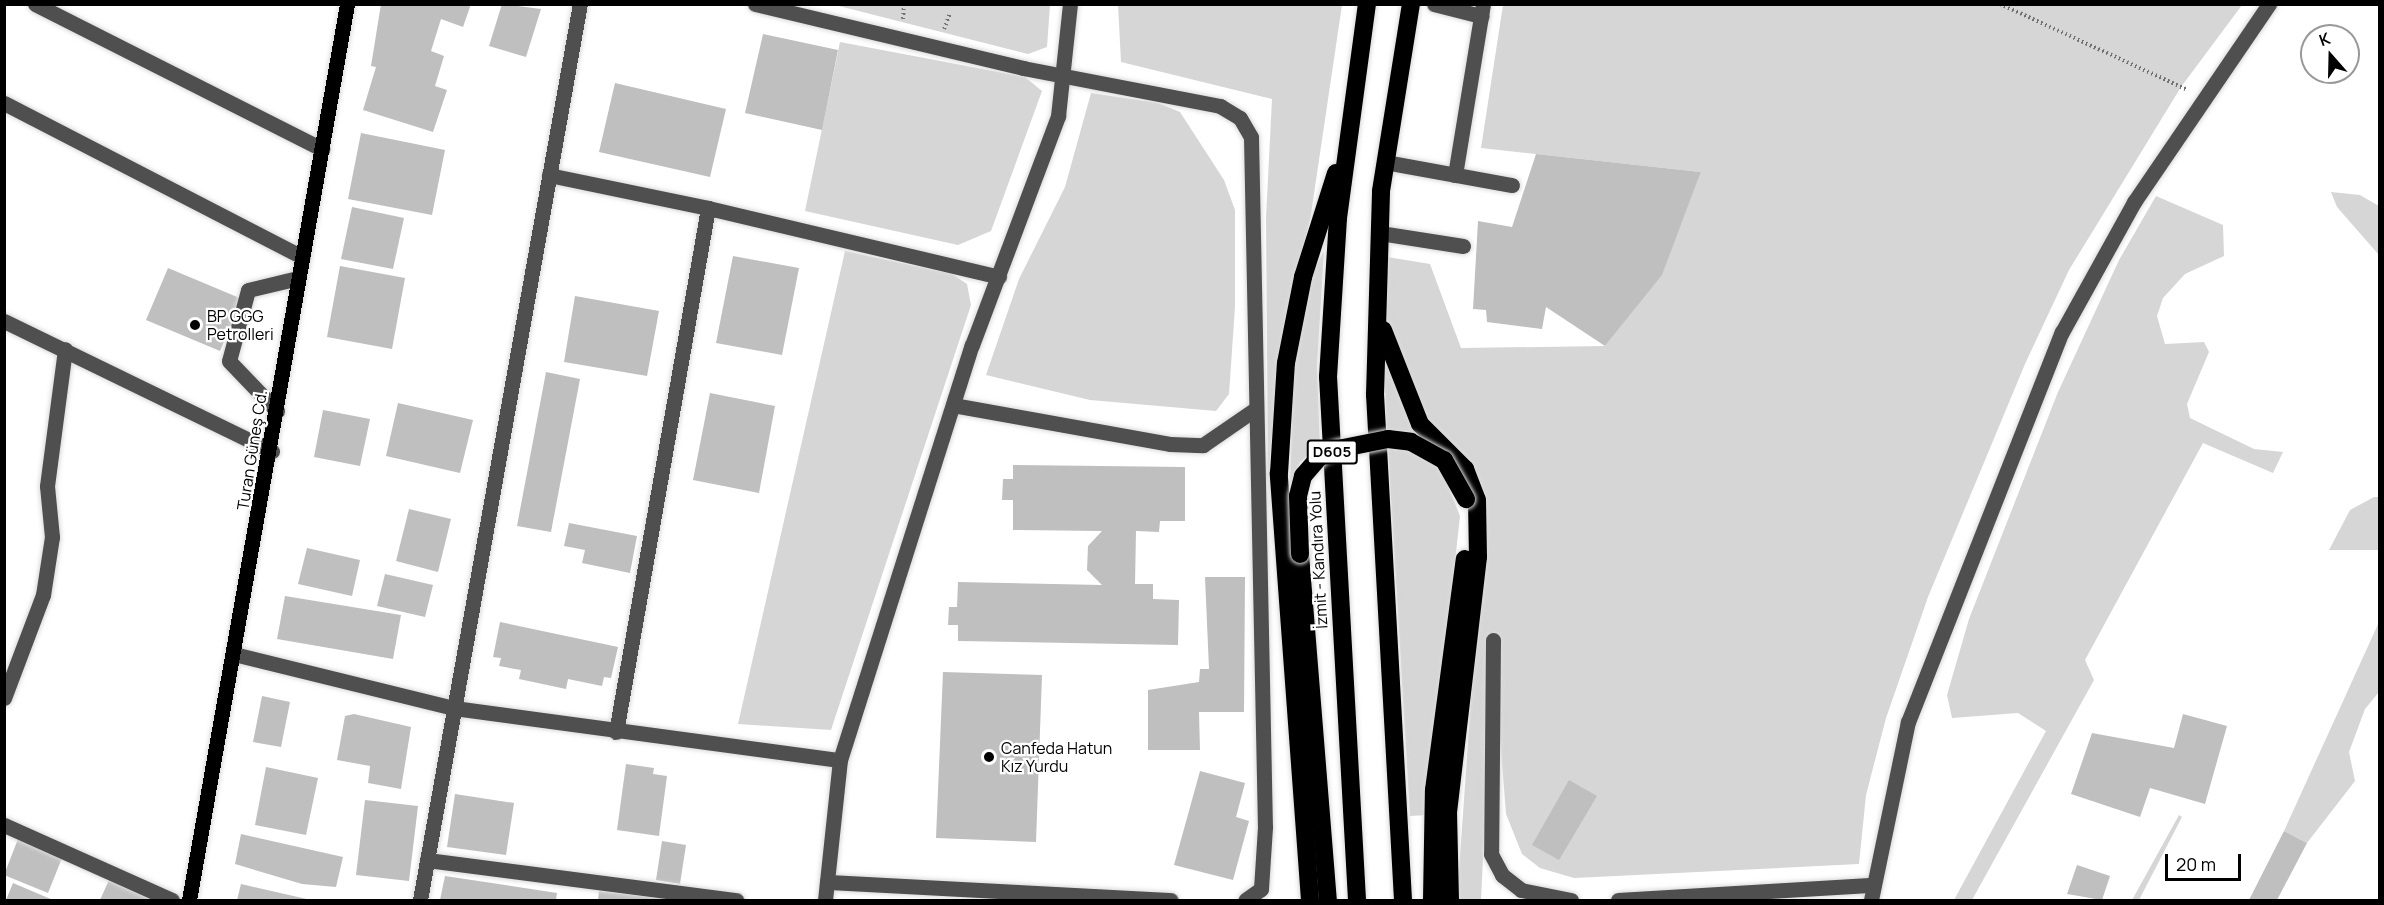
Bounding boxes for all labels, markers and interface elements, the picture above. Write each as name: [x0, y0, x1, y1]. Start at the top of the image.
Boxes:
north arrow: [2300, 24, 2360, 84]
text: K: [2316, 27, 2333, 51]
place label: BP GGG Petrolleri: [207, 306, 274, 344]
marker: BP GGG Petrolleri: [188, 318, 202, 332]
street label: Turan Güneş Cd.: [233, 389, 271, 511]
road number: D605: [1306, 440, 1358, 464]
street label: İzmit - Kandıra Yolu: [1305, 491, 1331, 629]
place label: Canfeda Hatun Kız Yurdu: [1001, 738, 1112, 776]
marker: Canfeda Hatun Kız Yurdu: [982, 750, 996, 764]
scale bar: [2168, 842, 2244, 880]
text: 20 m: [2176, 852, 2216, 876]

